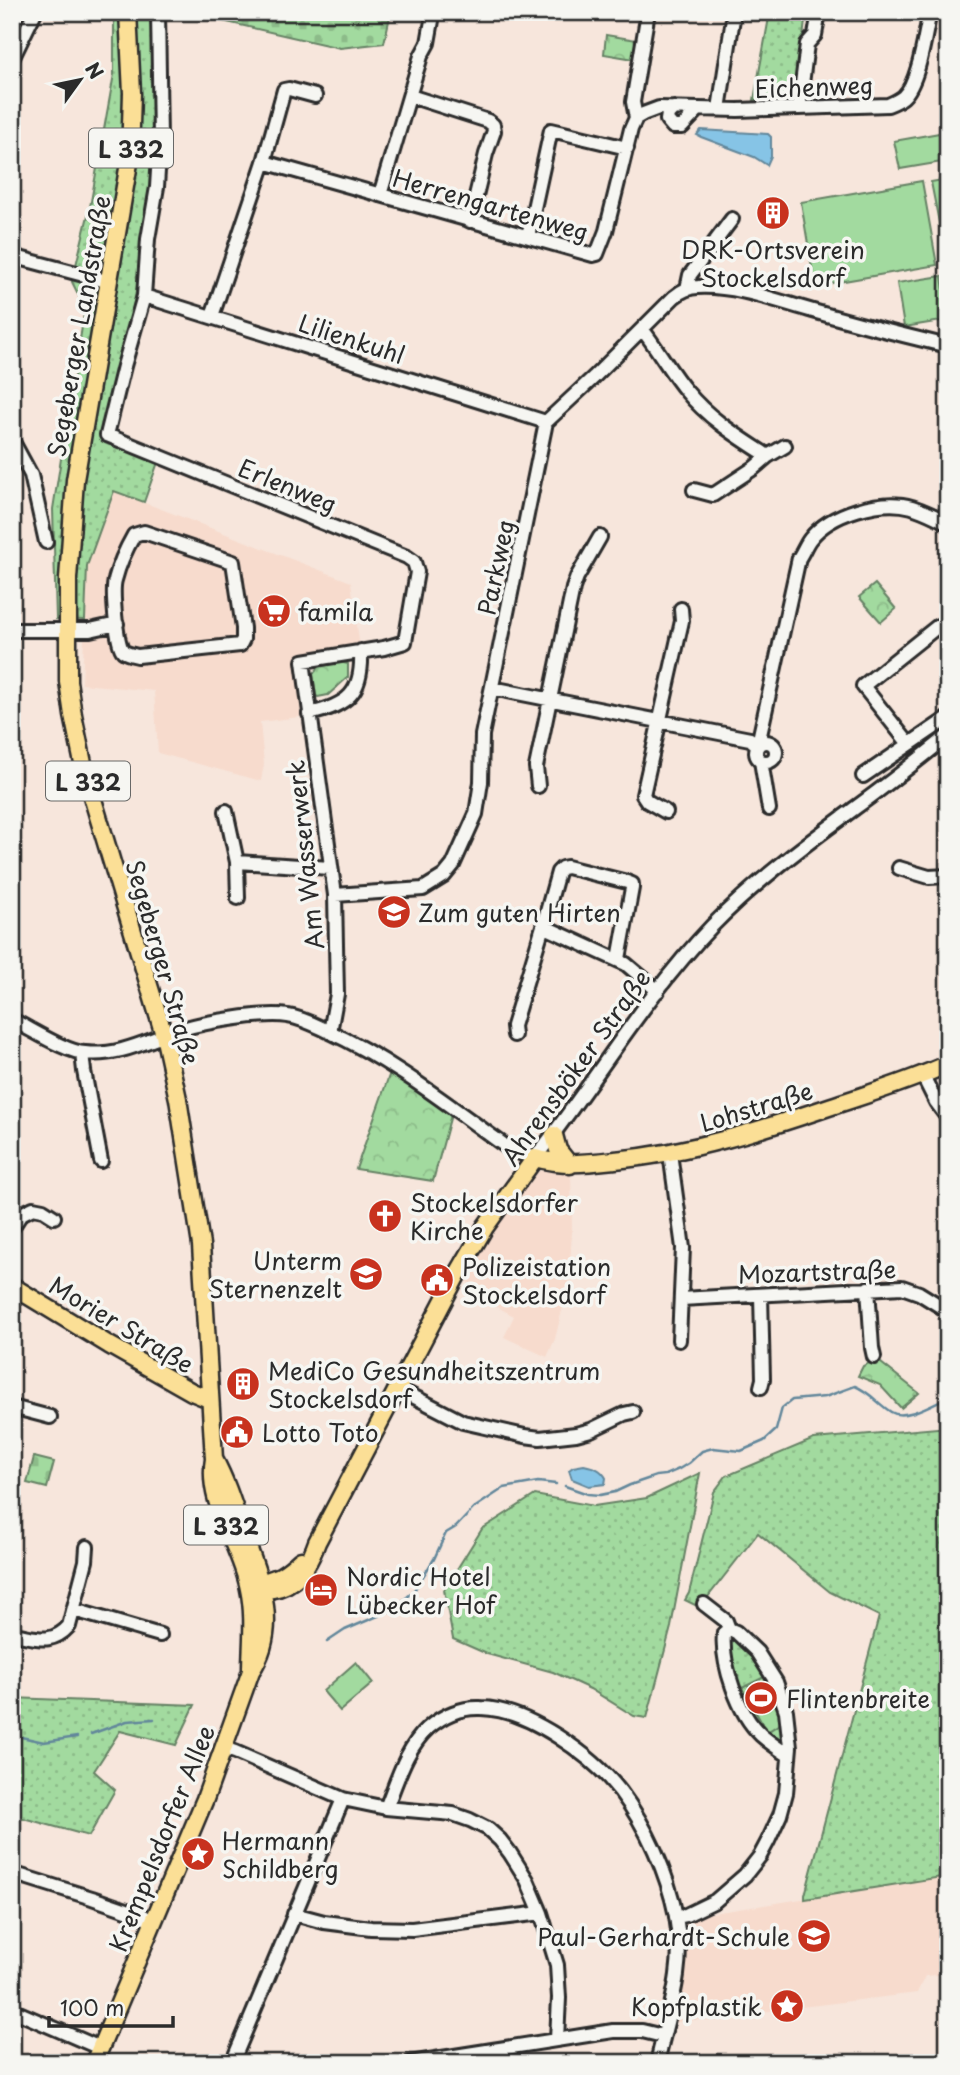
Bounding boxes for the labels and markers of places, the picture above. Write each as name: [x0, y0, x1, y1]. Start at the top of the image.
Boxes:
building icon: DRK-Ortsverein Stockelsdorf: [754, 194, 792, 232]
place label: DRK-Ortsverein Stockelsdorf: [681, 231, 865, 295]
supermarket icon: famila: [255, 592, 293, 630]
place label: famila: [298, 593, 373, 629]
school or university icon: Zum guten Hirten: [375, 893, 413, 931]
place label: Zum guten Hirten: [418, 894, 621, 930]
place label: Stockelsdorfer Kirche: [410, 1184, 579, 1248]
church icon: Stockelsdorfer Kirche: [366, 1197, 404, 1235]
place label: Unterm Sternenzelt: [209, 1242, 342, 1306]
place label: Polizeistation Stockelsdorf: [462, 1248, 611, 1312]
school or university icon: Unterm Sternenzelt: [347, 1255, 385, 1293]
public building icon: Polizeistation Stockelsdorf: [418, 1261, 456, 1299]
place label: MediCo Gesundheitszentrum Stockelsdorf: [268, 1352, 600, 1416]
building icon: MediCo Gesundheitszentrum Stockelsdorf: [224, 1365, 262, 1403]
public building icon: Lotto Toto: [218, 1413, 256, 1451]
place label: Lotto Toto: [262, 1414, 378, 1450]
place label: Nordic Hotel Lübecker Hof: [346, 1558, 497, 1622]
hotel icon: Nordic Hotel Lübecker Hof: [302, 1571, 340, 1609]
sports icon: Flintenbreite: [742, 1679, 780, 1717]
place label: Flintenbreite: [786, 1680, 930, 1716]
place label: Hermann Schildberg: [222, 1822, 339, 1886]
place icon: Hermann Schildberg: [179, 1835, 217, 1873]
school or university icon: Paul-Gerhardt-Schule: [795, 1917, 833, 1955]
place label: Paul-Gerhardt-Schule: [537, 1918, 790, 1954]
place icon: Kopfplastik: [768, 1987, 806, 2025]
place label: Kopfplastik: [631, 1988, 762, 2024]

